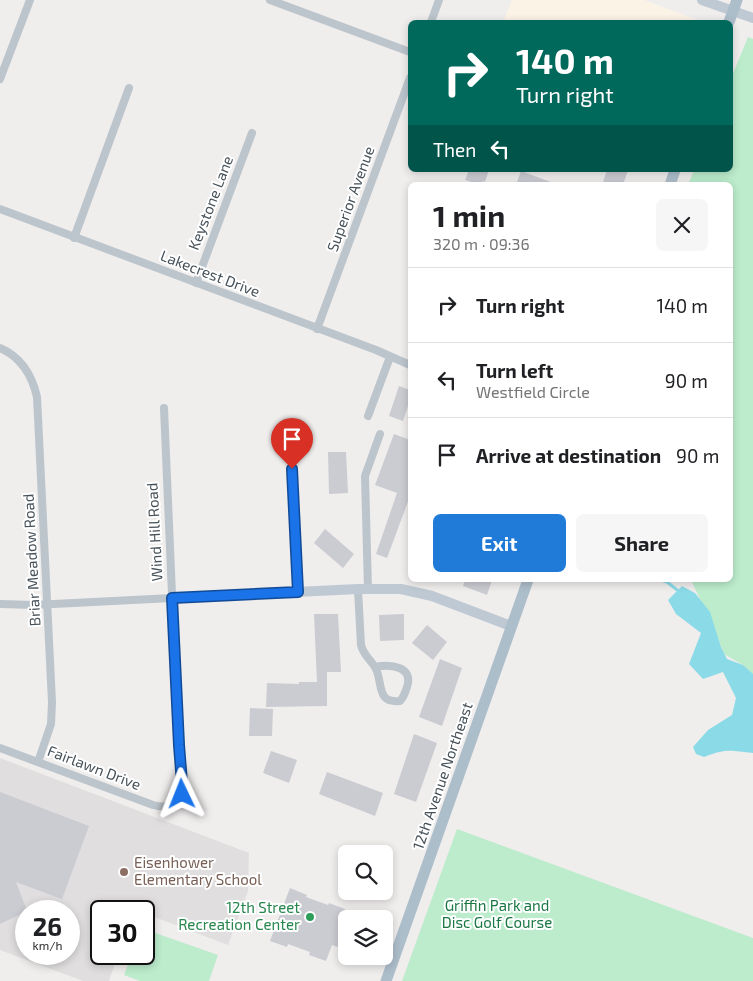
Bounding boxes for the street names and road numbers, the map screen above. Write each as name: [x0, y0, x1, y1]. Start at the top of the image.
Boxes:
street label: Superior Avenue: [323, 143, 377, 254]
street label: Keystone Lane: [184, 153, 236, 252]
street label: Lakecrest Drive: [158, 246, 263, 300]
street label: Wind Hill Road: [142, 482, 166, 582]
street label: Briar Meadow Road: [19, 493, 43, 627]
street label: 12th Avenue Northeast: [408, 699, 476, 852]
street label: Fairlawn Drive: [45, 741, 144, 793]

